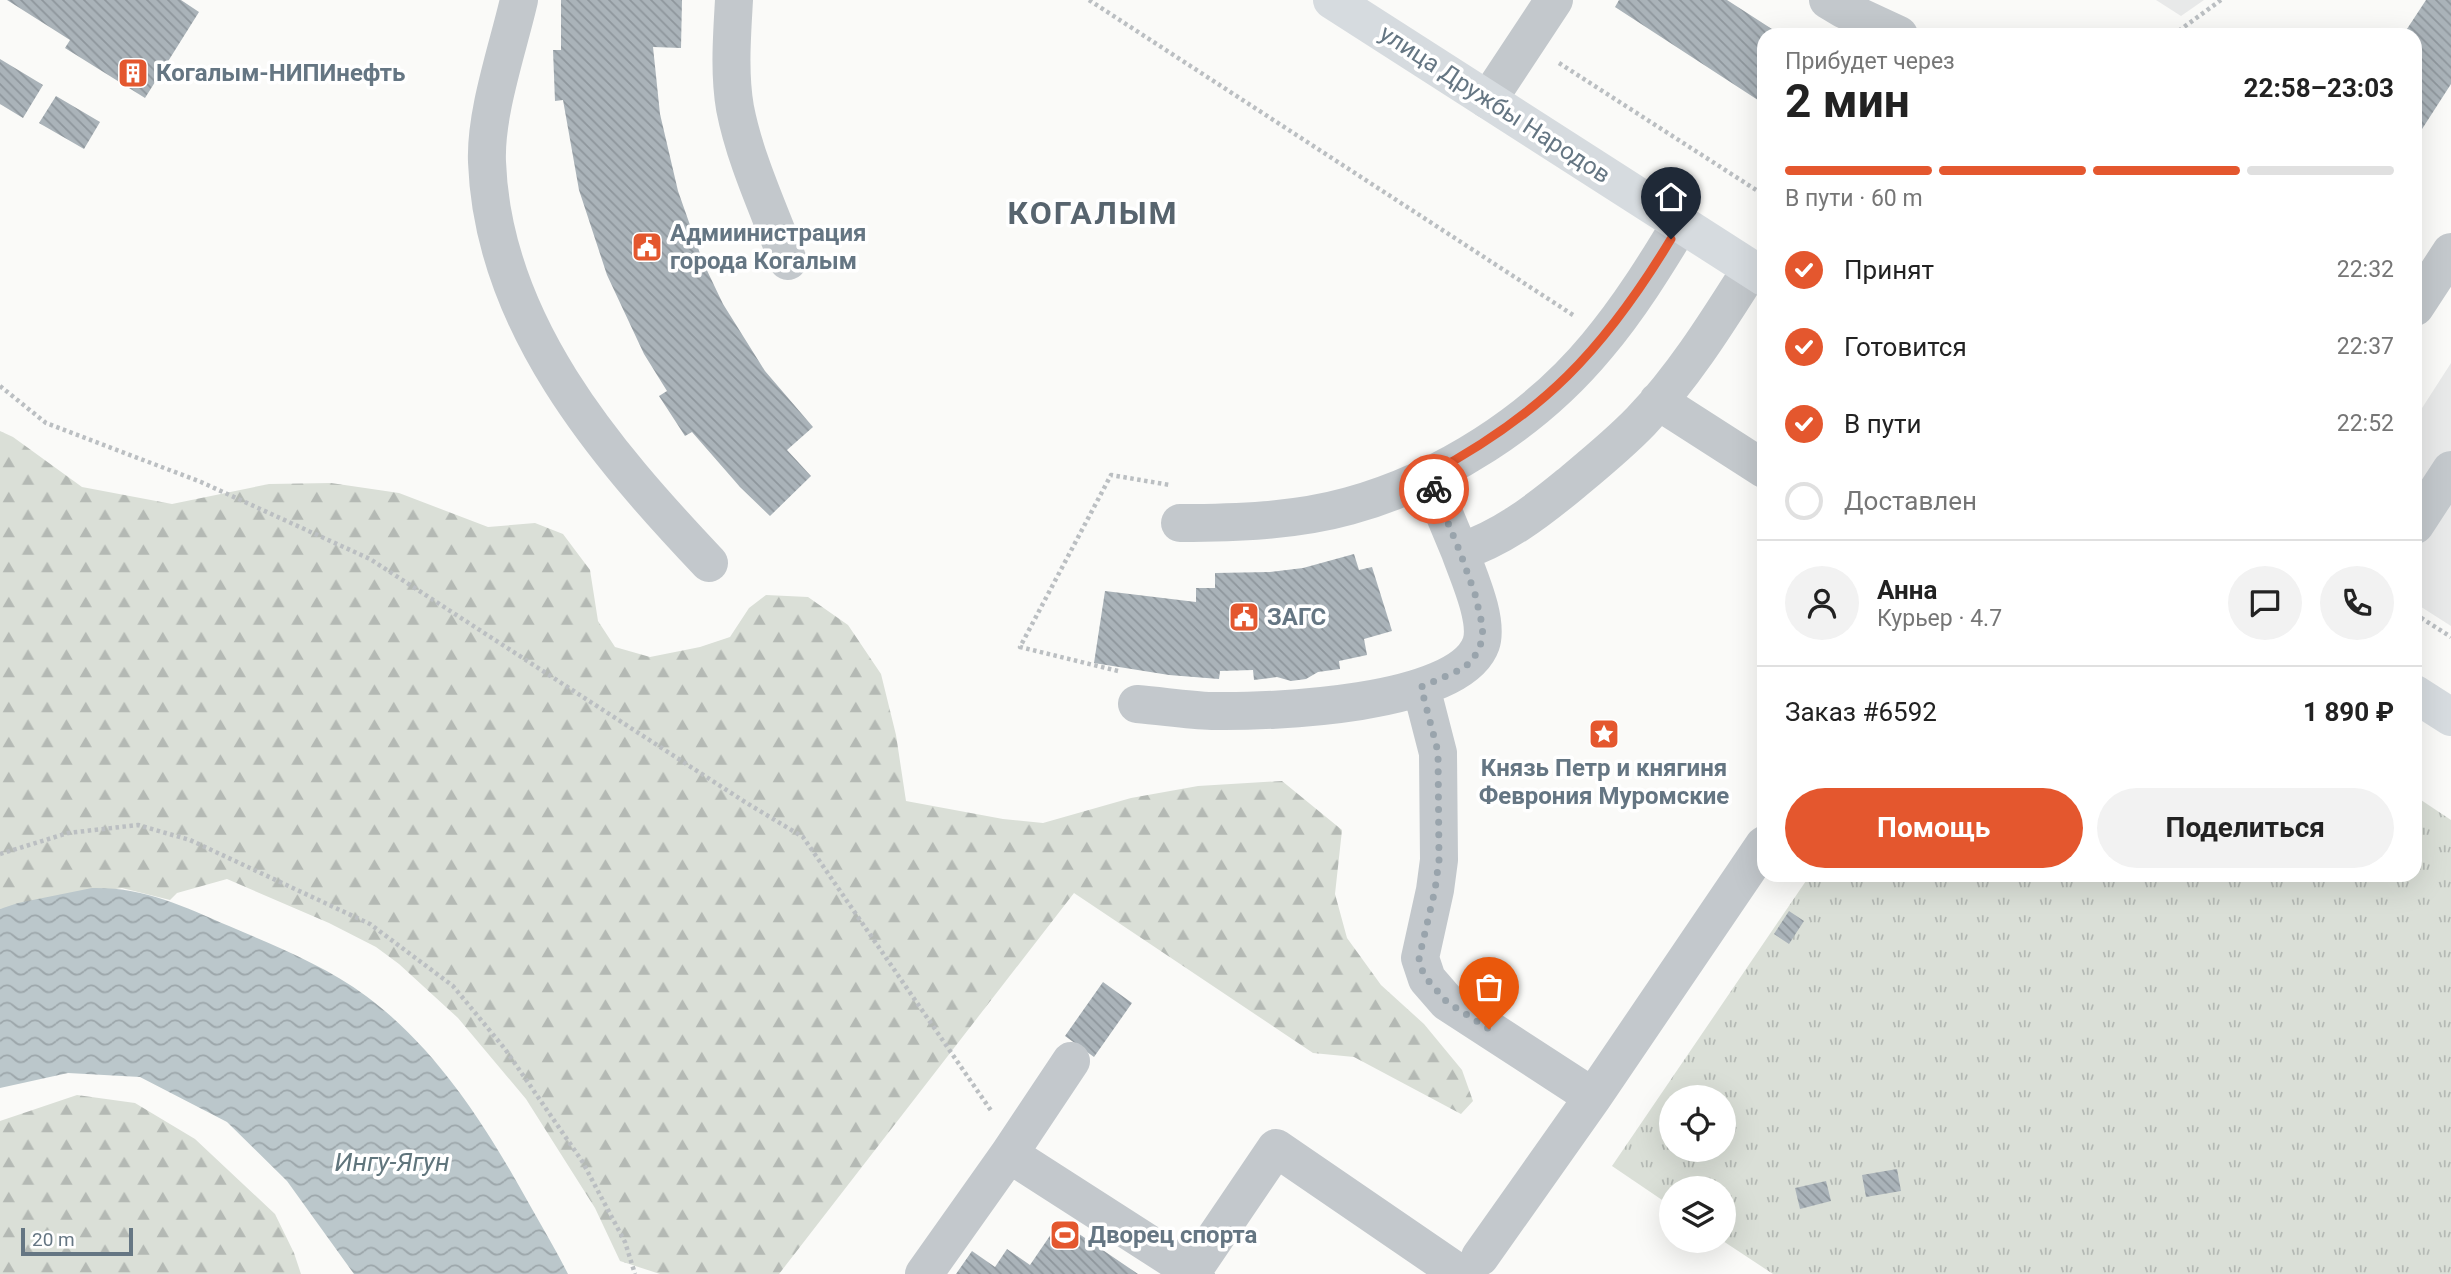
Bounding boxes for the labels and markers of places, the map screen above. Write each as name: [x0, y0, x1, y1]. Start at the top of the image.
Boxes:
building icon: Когалым-НИПИнефть: [116, 56, 150, 90]
place label: Когалым-НИПИнефть: [156, 59, 405, 87]
pin: [1641, 167, 1701, 239]
place label: Адмиинистрация города Когалым: [670, 219, 866, 275]
public building icon: Адмиинистрация города Когалым: [630, 230, 664, 264]
public building icon: ЗАГС: [1227, 600, 1261, 634]
place label: ЗАГС: [1267, 603, 1326, 631]
place icon: Князь Петр и княгиня Феврония Муромские: [1587, 717, 1621, 751]
place label: Князь Петр и княгиня Феврония Муромские: [1479, 754, 1729, 810]
pin: [1459, 957, 1519, 1029]
sports icon: Дворец спорта: [1048, 1218, 1082, 1252]
place label: Дворец спорта: [1088, 1221, 1258, 1249]

